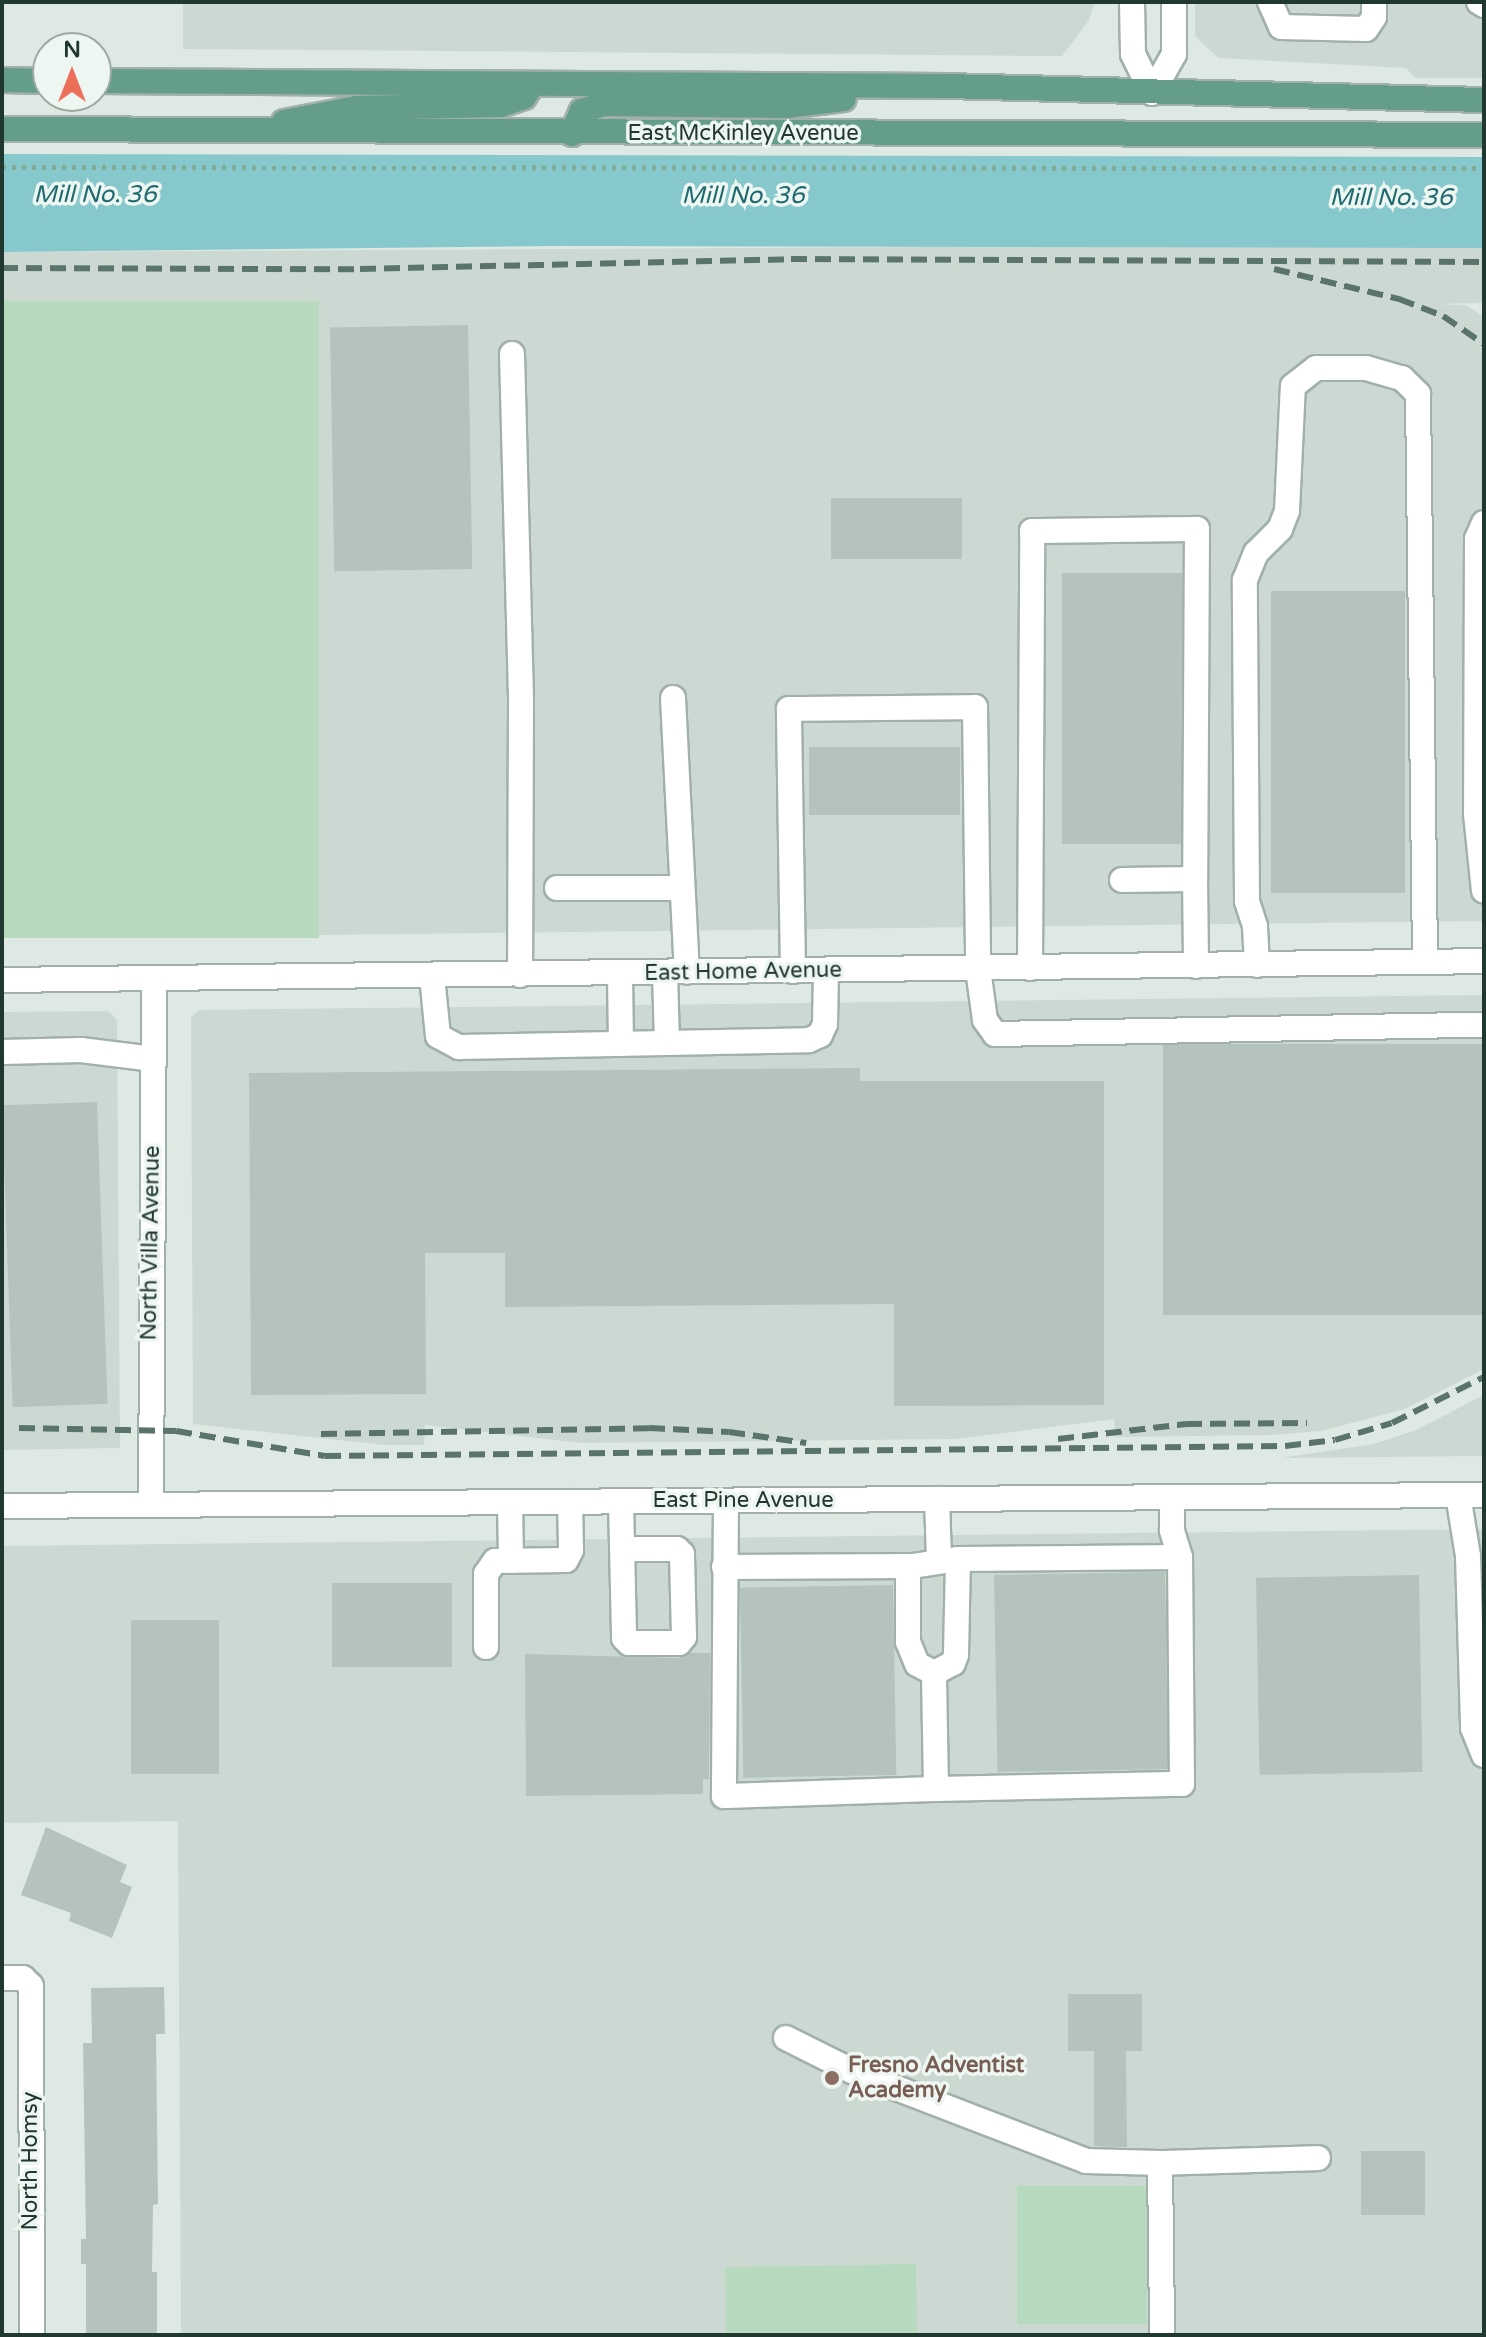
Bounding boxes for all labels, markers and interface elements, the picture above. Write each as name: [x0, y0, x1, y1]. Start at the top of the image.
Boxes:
north arrow: [32, 32, 112, 112]
text: N: [63, 37, 81, 63]
street label: East McKinley Avenue: [627, 121, 859, 147]
water label: Mill No. 36: [33, 181, 157, 209]
water label: Mill No. 36: [681, 182, 805, 210]
water label: Mill No. 36: [1329, 184, 1453, 212]
street label: East Home Avenue: [644, 957, 842, 987]
street label: North Villa Avenue: [136, 1145, 166, 1341]
street label: East Pine Avenue: [652, 1488, 834, 1514]
place label: Fresno Adventist Academy: [848, 2052, 1024, 2104]
marker: Fresno Adventist Academy: [823, 2069, 841, 2087]
street label: North Homsy: [18, 2092, 44, 2230]

